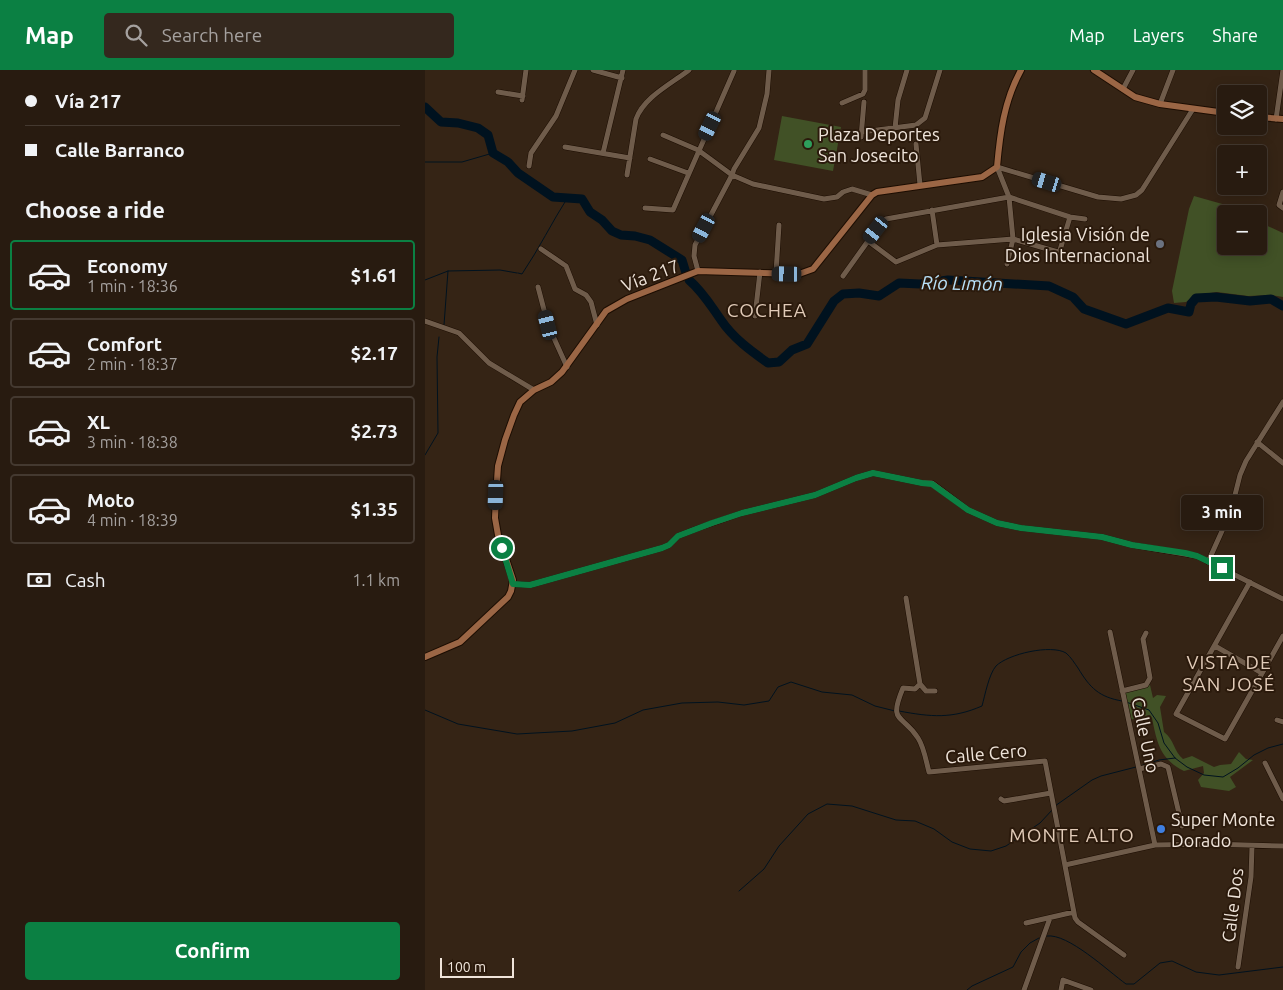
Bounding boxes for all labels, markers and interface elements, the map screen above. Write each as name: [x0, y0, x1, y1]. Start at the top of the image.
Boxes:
search box: [104, 13, 454, 58]
icon: search: [122, 21, 150, 49]
text: Map: [25, 22, 74, 49]
text: Search here: [162, 24, 262, 46]
text: Map: [1069, 25, 1105, 45]
text: Layers: [1133, 25, 1184, 45]
text: Share: [1212, 25, 1258, 45]
map controls: [1217, 85, 1267, 255]
button: layers: [1217, 85, 1267, 135]
text: Vía 217: [55, 90, 121, 112]
car: [696, 109, 723, 143]
place label: Plaza Deportes San Josecito: [818, 124, 940, 165]
marker: Plaza Deportes San Josecito: [802, 138, 814, 150]
text: Calle Barranco: [55, 139, 185, 161]
button: +: [1217, 145, 1267, 195]
car: [1030, 170, 1063, 194]
text: Choose a ride: [25, 197, 165, 222]
button: −: [1217, 205, 1267, 255]
car: [690, 211, 717, 245]
car: [860, 214, 891, 246]
place label: Iglesia Visión de Dios Internacional: [1005, 224, 1150, 265]
marker: Iglesia Visión de Dios Internacional: [1154, 238, 1166, 250]
icon: car: [27, 253, 72, 298]
text: Economy: [87, 255, 168, 277]
street label: Vía 217: [618, 255, 682, 295]
text: $1.61: [350, 264, 398, 286]
car: [771, 266, 802, 282]
water label: Río Limón: [921, 271, 1003, 295]
text: 1 min · 18:36: [87, 277, 178, 295]
district label: COCHEA: [727, 299, 807, 321]
car: [537, 309, 558, 341]
icon: car: [27, 331, 72, 376]
text: Comfort: [87, 333, 162, 355]
text: $2.17: [350, 342, 398, 364]
text: 2 min · 18:37: [87, 355, 178, 373]
icon: car: [27, 409, 72, 454]
text: XL: [87, 411, 110, 433]
text: $2.73: [350, 420, 398, 442]
text: 3 min · 18:38: [87, 433, 178, 451]
car: [487, 480, 504, 510]
icon: car: [27, 487, 72, 532]
text: Moto: [87, 489, 135, 511]
callout: 3 min: [1181, 496, 1263, 530]
text: $1.35: [350, 498, 398, 520]
text: 3 min: [1202, 503, 1242, 521]
text: 4 min · 18:39: [87, 511, 178, 529]
route start: [491, 537, 513, 559]
route end: [1211, 557, 1233, 579]
icon: cash: [25, 566, 53, 594]
text: Cash: [65, 569, 106, 591]
text: 1.1 km: [352, 571, 400, 589]
district label: VISTA DE SAN JOSÉ: [1183, 651, 1275, 695]
street label: Calle Uno: [1128, 695, 1164, 775]
street label: Calle Cero: [944, 739, 1028, 767]
place label: Super Monte Dorado: [1171, 809, 1276, 850]
marker: Super Monte Dorado: [1155, 823, 1167, 835]
district label: MONTE ALTO: [1009, 824, 1135, 846]
street label: Calle Dos: [1218, 866, 1247, 943]
button: Confirm: [25, 922, 400, 980]
scale bar: [440, 955, 514, 978]
text: 100 m: [447, 959, 486, 975]

